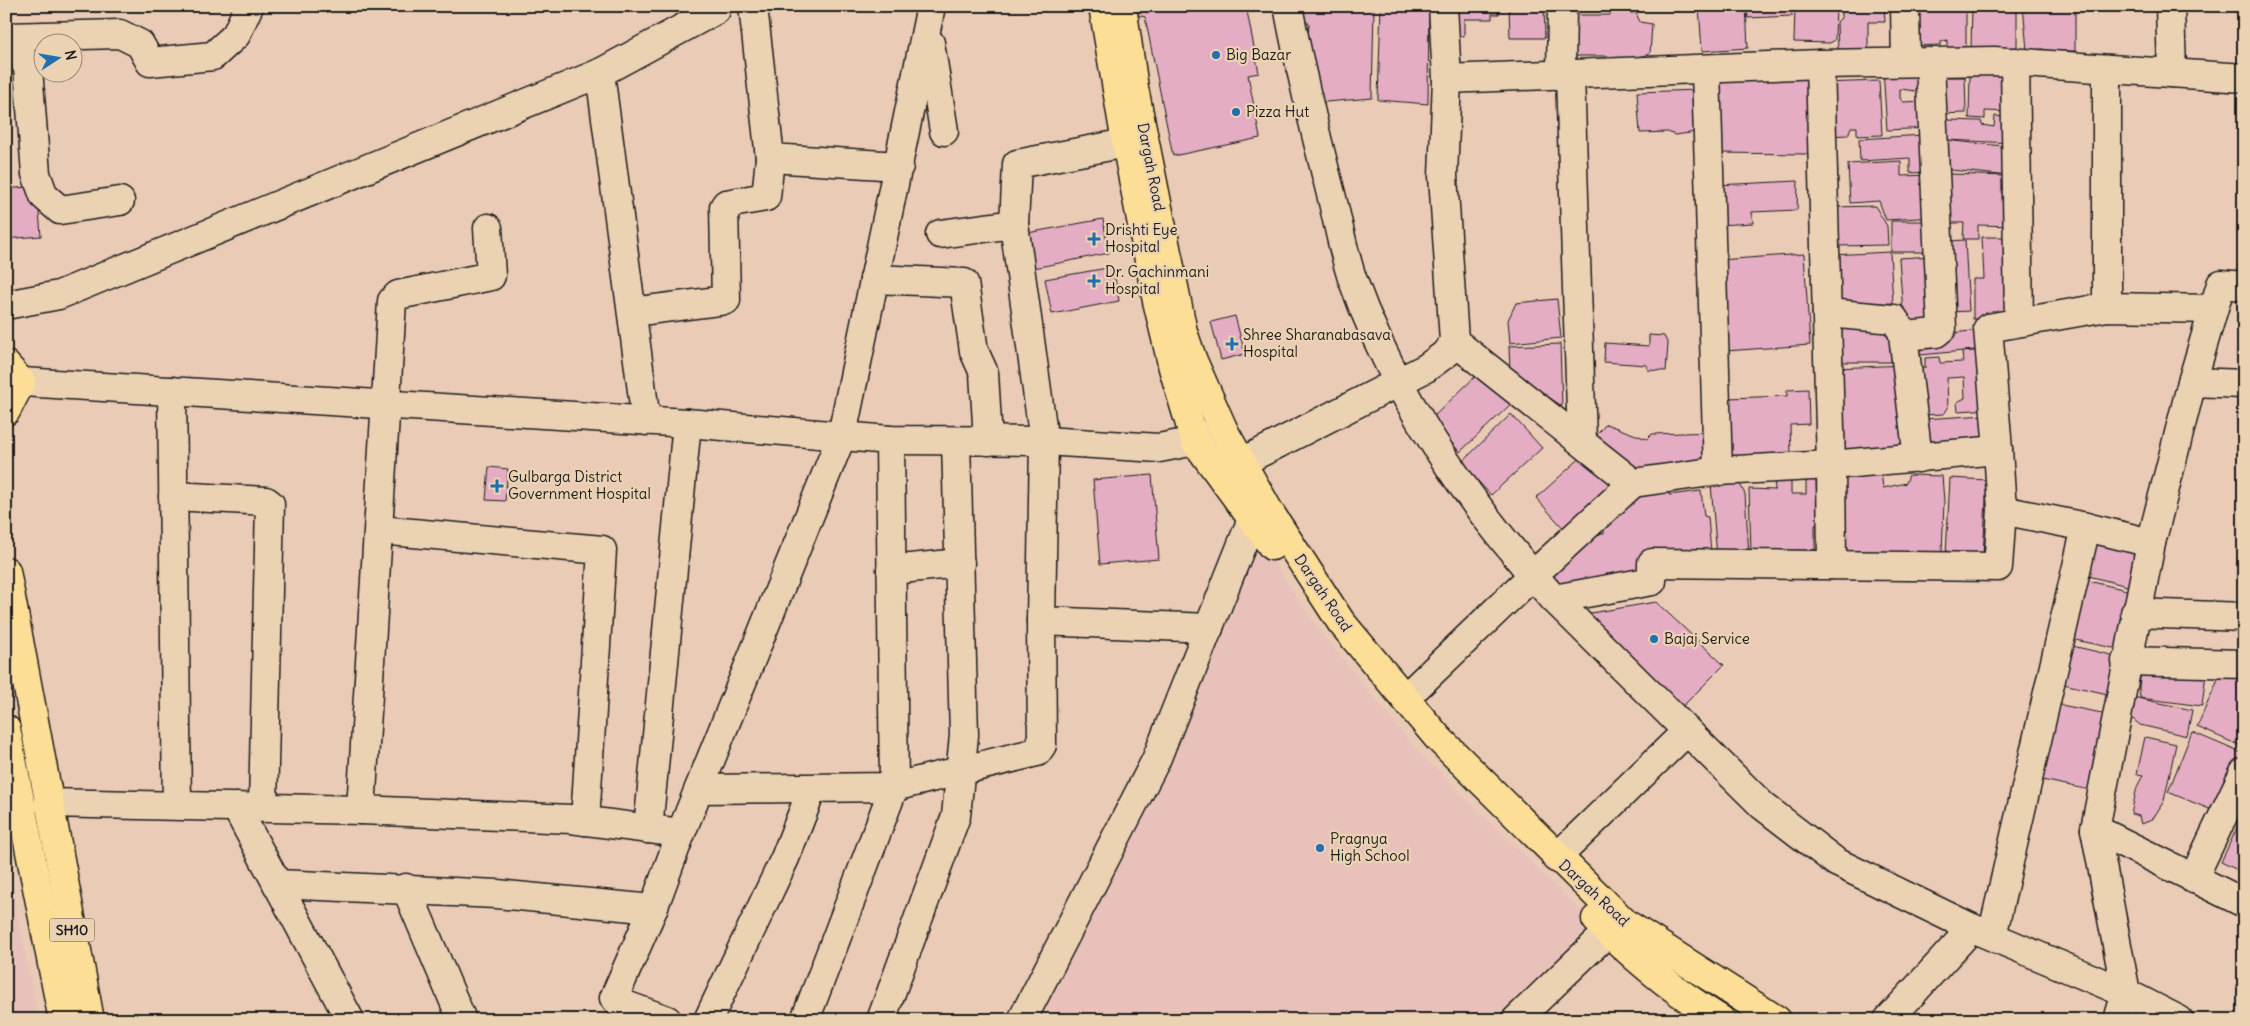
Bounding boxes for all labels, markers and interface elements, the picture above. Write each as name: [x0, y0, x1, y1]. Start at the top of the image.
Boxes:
north arrow: [32, 32, 82, 82]
place label: Big Bazar: [1226, 45, 1291, 64]
text: N: [61, 49, 81, 62]
marker: Big Bazar: [1210, 49, 1222, 61]
place label: Pizza Hut: [1246, 102, 1309, 121]
marker: Pizza Hut: [1230, 106, 1242, 118]
street label: Dargah Road: [1134, 121, 1169, 213]
place label: Drishti Eye Hospital: [1105, 220, 1178, 256]
marker: Drishti Eye Hospital: [1087, 232, 1101, 246]
place label: Dr. Gachinmani Hospital: [1105, 262, 1209, 298]
marker: Dr. Gachinmani Hospital: [1087, 274, 1101, 288]
place label: Shree Sharanabasava Hospital: [1243, 325, 1391, 361]
marker: Shree Sharanabasava Hospital: [1225, 337, 1239, 351]
place label: Gulbarga District Government Hospital: [508, 467, 651, 503]
marker: Gulbarga District Government Hospital: [490, 479, 504, 493]
street label: Dargah Road: [1291, 550, 1356, 635]
place label: Bajaj Service: [1664, 629, 1750, 648]
marker: Bajaj Service: [1648, 633, 1660, 645]
place label: Pragnya High School: [1330, 829, 1410, 865]
marker: Pragnya High School: [1314, 842, 1326, 854]
street label: Dargah Road: [1555, 855, 1634, 930]
road number: SH10: [50, 918, 94, 942]

